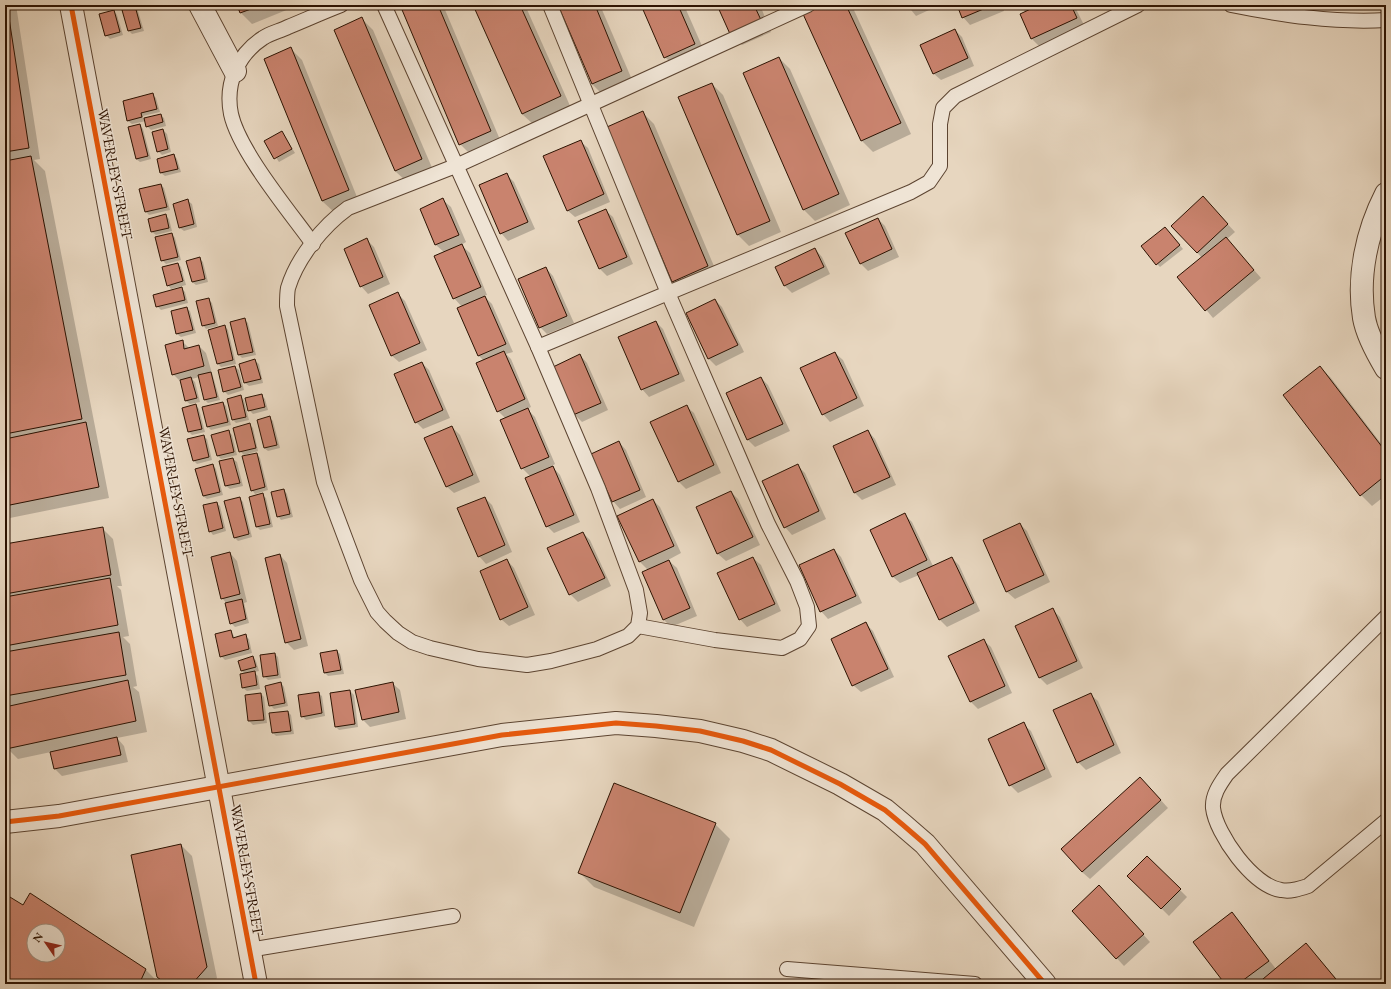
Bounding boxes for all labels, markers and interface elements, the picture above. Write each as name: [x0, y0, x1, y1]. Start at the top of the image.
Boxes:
street label: WAVERLEY STREET: [93, 107, 138, 242]
street label: WAVERLEY STREET: [154, 425, 199, 560]
street label: WAVERLEY STREET: [227, 803, 269, 938]
north arrow: [26, 923, 66, 963]
text: N: [29, 930, 46, 945]

